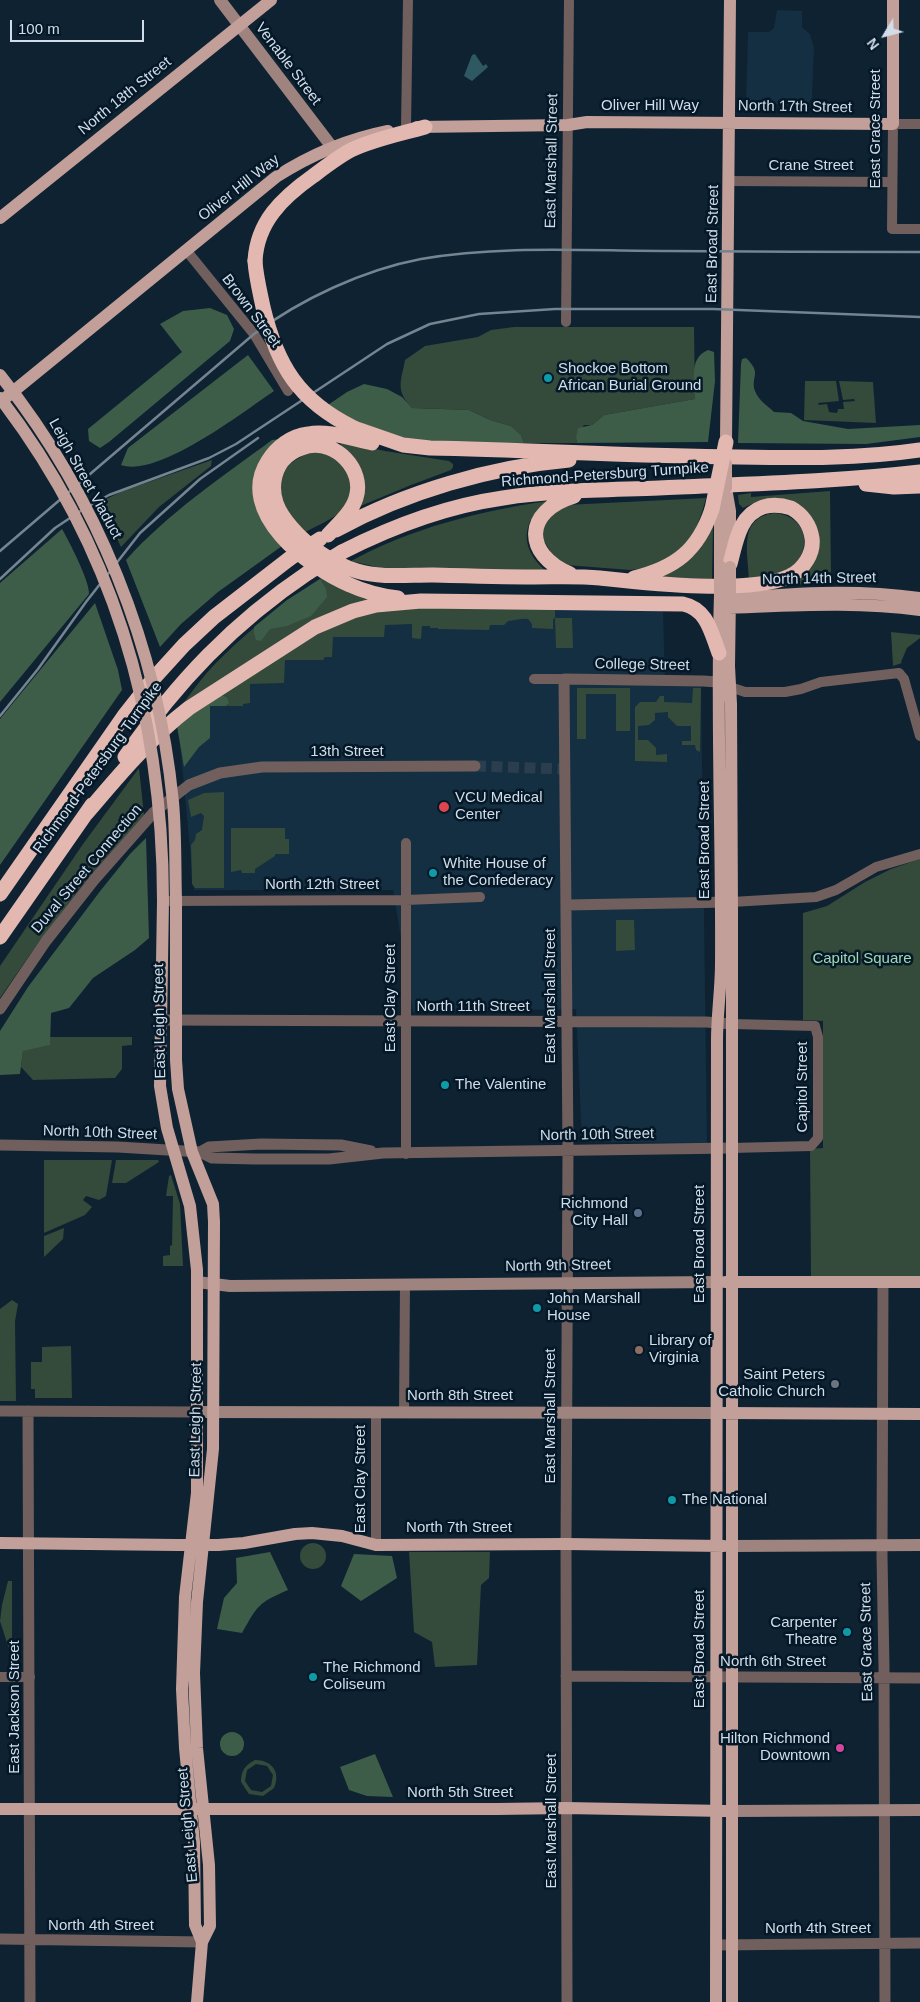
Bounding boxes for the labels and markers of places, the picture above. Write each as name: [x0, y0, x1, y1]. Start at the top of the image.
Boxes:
place label: Shockoe Bottom African Burial Ground: [558, 360, 701, 395]
marker: Shockoe Bottom African Burial Ground: [542, 372, 554, 384]
place label: VCU Medical Center: [455, 789, 543, 824]
marker: VCU Medical Center: [437, 800, 451, 814]
place label: White House of the Confederacy: [443, 855, 553, 890]
marker: White House of the Confederacy: [427, 867, 439, 879]
place label: The Valentine: [455, 1076, 546, 1094]
marker: The Valentine: [439, 1079, 451, 1091]
place label: Richmond City Hall: [560, 1195, 628, 1230]
marker: Richmond City Hall: [632, 1207, 644, 1219]
place label: John Marshall House: [547, 1290, 640, 1325]
marker: John Marshall House: [531, 1302, 543, 1314]
place label: Library of Virginia: [649, 1332, 712, 1367]
marker: Library of Virginia: [633, 1344, 645, 1356]
place label: Saint Peters Catholic Church: [718, 1366, 825, 1401]
marker: Saint Peters Catholic Church: [829, 1378, 841, 1390]
place label: The National: [682, 1491, 767, 1509]
marker: The National: [666, 1494, 678, 1506]
place label: Carpenter Theatre: [770, 1614, 837, 1649]
marker: Carpenter Theatre: [841, 1626, 853, 1638]
place label: The Richmond Coliseum: [323, 1659, 421, 1694]
marker: The Richmond Coliseum: [307, 1671, 319, 1683]
place label: Hilton Richmond Downtown: [720, 1730, 830, 1765]
marker: Hilton Richmond Downtown: [834, 1742, 846, 1754]

